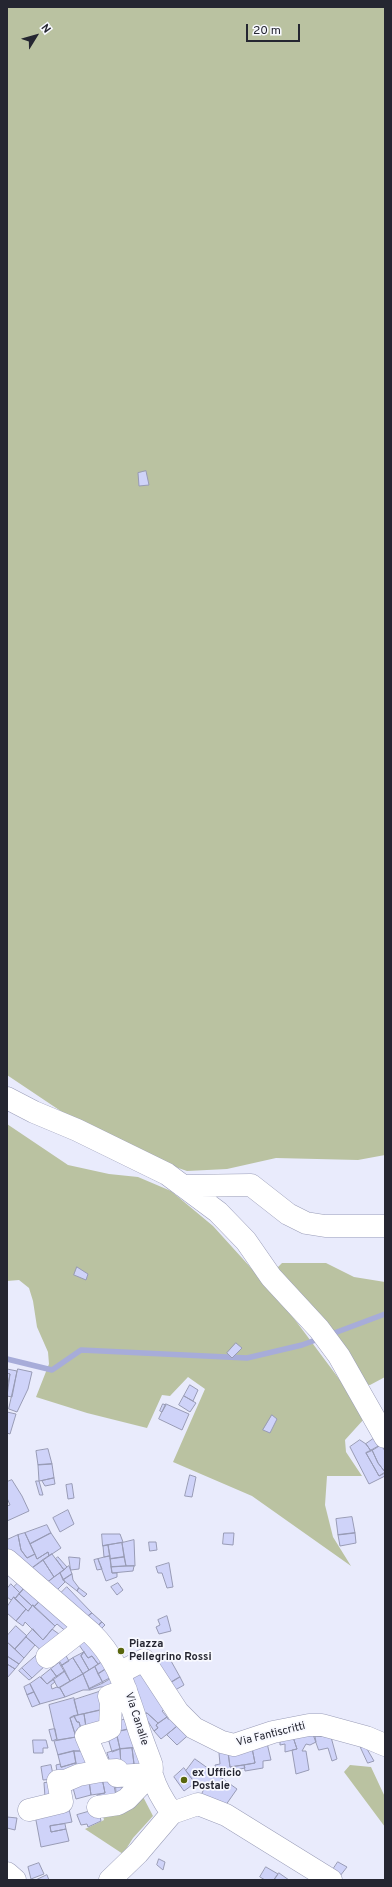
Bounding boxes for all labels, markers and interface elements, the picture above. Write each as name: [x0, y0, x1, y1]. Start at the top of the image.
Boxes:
north arrow: [16, 16, 56, 56]
scale bar: [248, 16, 302, 42]
text: N: [38, 21, 54, 36]
text: 20 m: [253, 23, 281, 39]
place label: Piazza Pellegrino Rossi: [129, 1638, 212, 1664]
marker: Piazza Pellegrino Rossi: [116, 1646, 126, 1656]
street label: Via Canalie: [121, 1691, 151, 1747]
street label: Via Fantiscritti: [235, 1720, 307, 1750]
place label: ex Ufficio Postale: [192, 1767, 241, 1793]
marker: ex Ufficio Postale: [179, 1775, 189, 1785]

